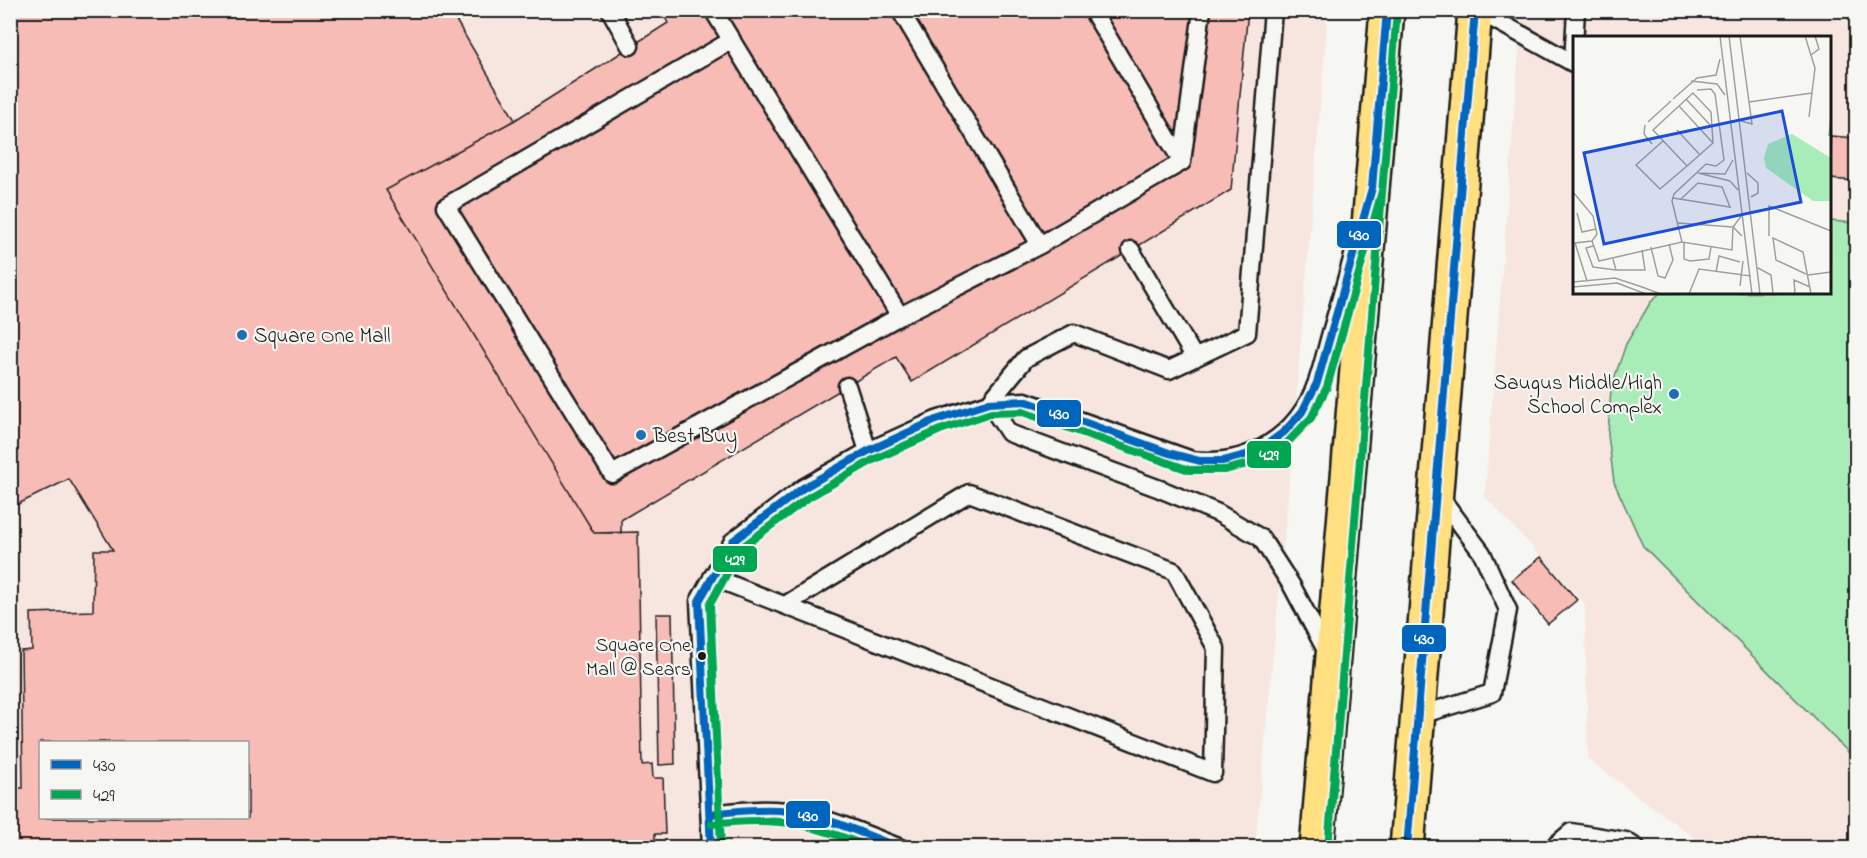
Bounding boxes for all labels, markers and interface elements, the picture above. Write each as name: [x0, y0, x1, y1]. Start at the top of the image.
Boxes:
inset map: [1573, 36, 1831, 294]
line badge: 430: [1336, 220, 1382, 249]
text: 430: [1348, 224, 1369, 248]
place label: Square One Mall: [254, 322, 391, 352]
marker: Square One Mall: [235, 328, 249, 342]
place label: Saugus Middle/High School Complex: [1494, 369, 1662, 423]
marker: Saugus Middle/High School Complex: [1667, 387, 1681, 401]
line badge: 430: [1036, 399, 1082, 428]
text: 430: [1048, 403, 1069, 427]
place label: Best Buy: [652, 422, 737, 454]
marker: Best Buy: [634, 428, 648, 442]
line badge: 429: [1246, 440, 1292, 469]
text: 429: [1258, 444, 1279, 468]
line badge: 429: [712, 545, 758, 573]
text: 429: [724, 549, 745, 573]
line badge: 430: [1401, 624, 1447, 653]
text: 430: [1413, 628, 1434, 652]
place label: Square One Mall @ Sears: [586, 632, 691, 685]
marker: Square One Mall @ Sears: [696, 650, 708, 662]
legend: [39, 741, 249, 819]
text: 430: [93, 754, 116, 780]
text: 429: [93, 784, 115, 810]
line badge: 430: [785, 800, 831, 829]
text: 430: [797, 805, 818, 829]

